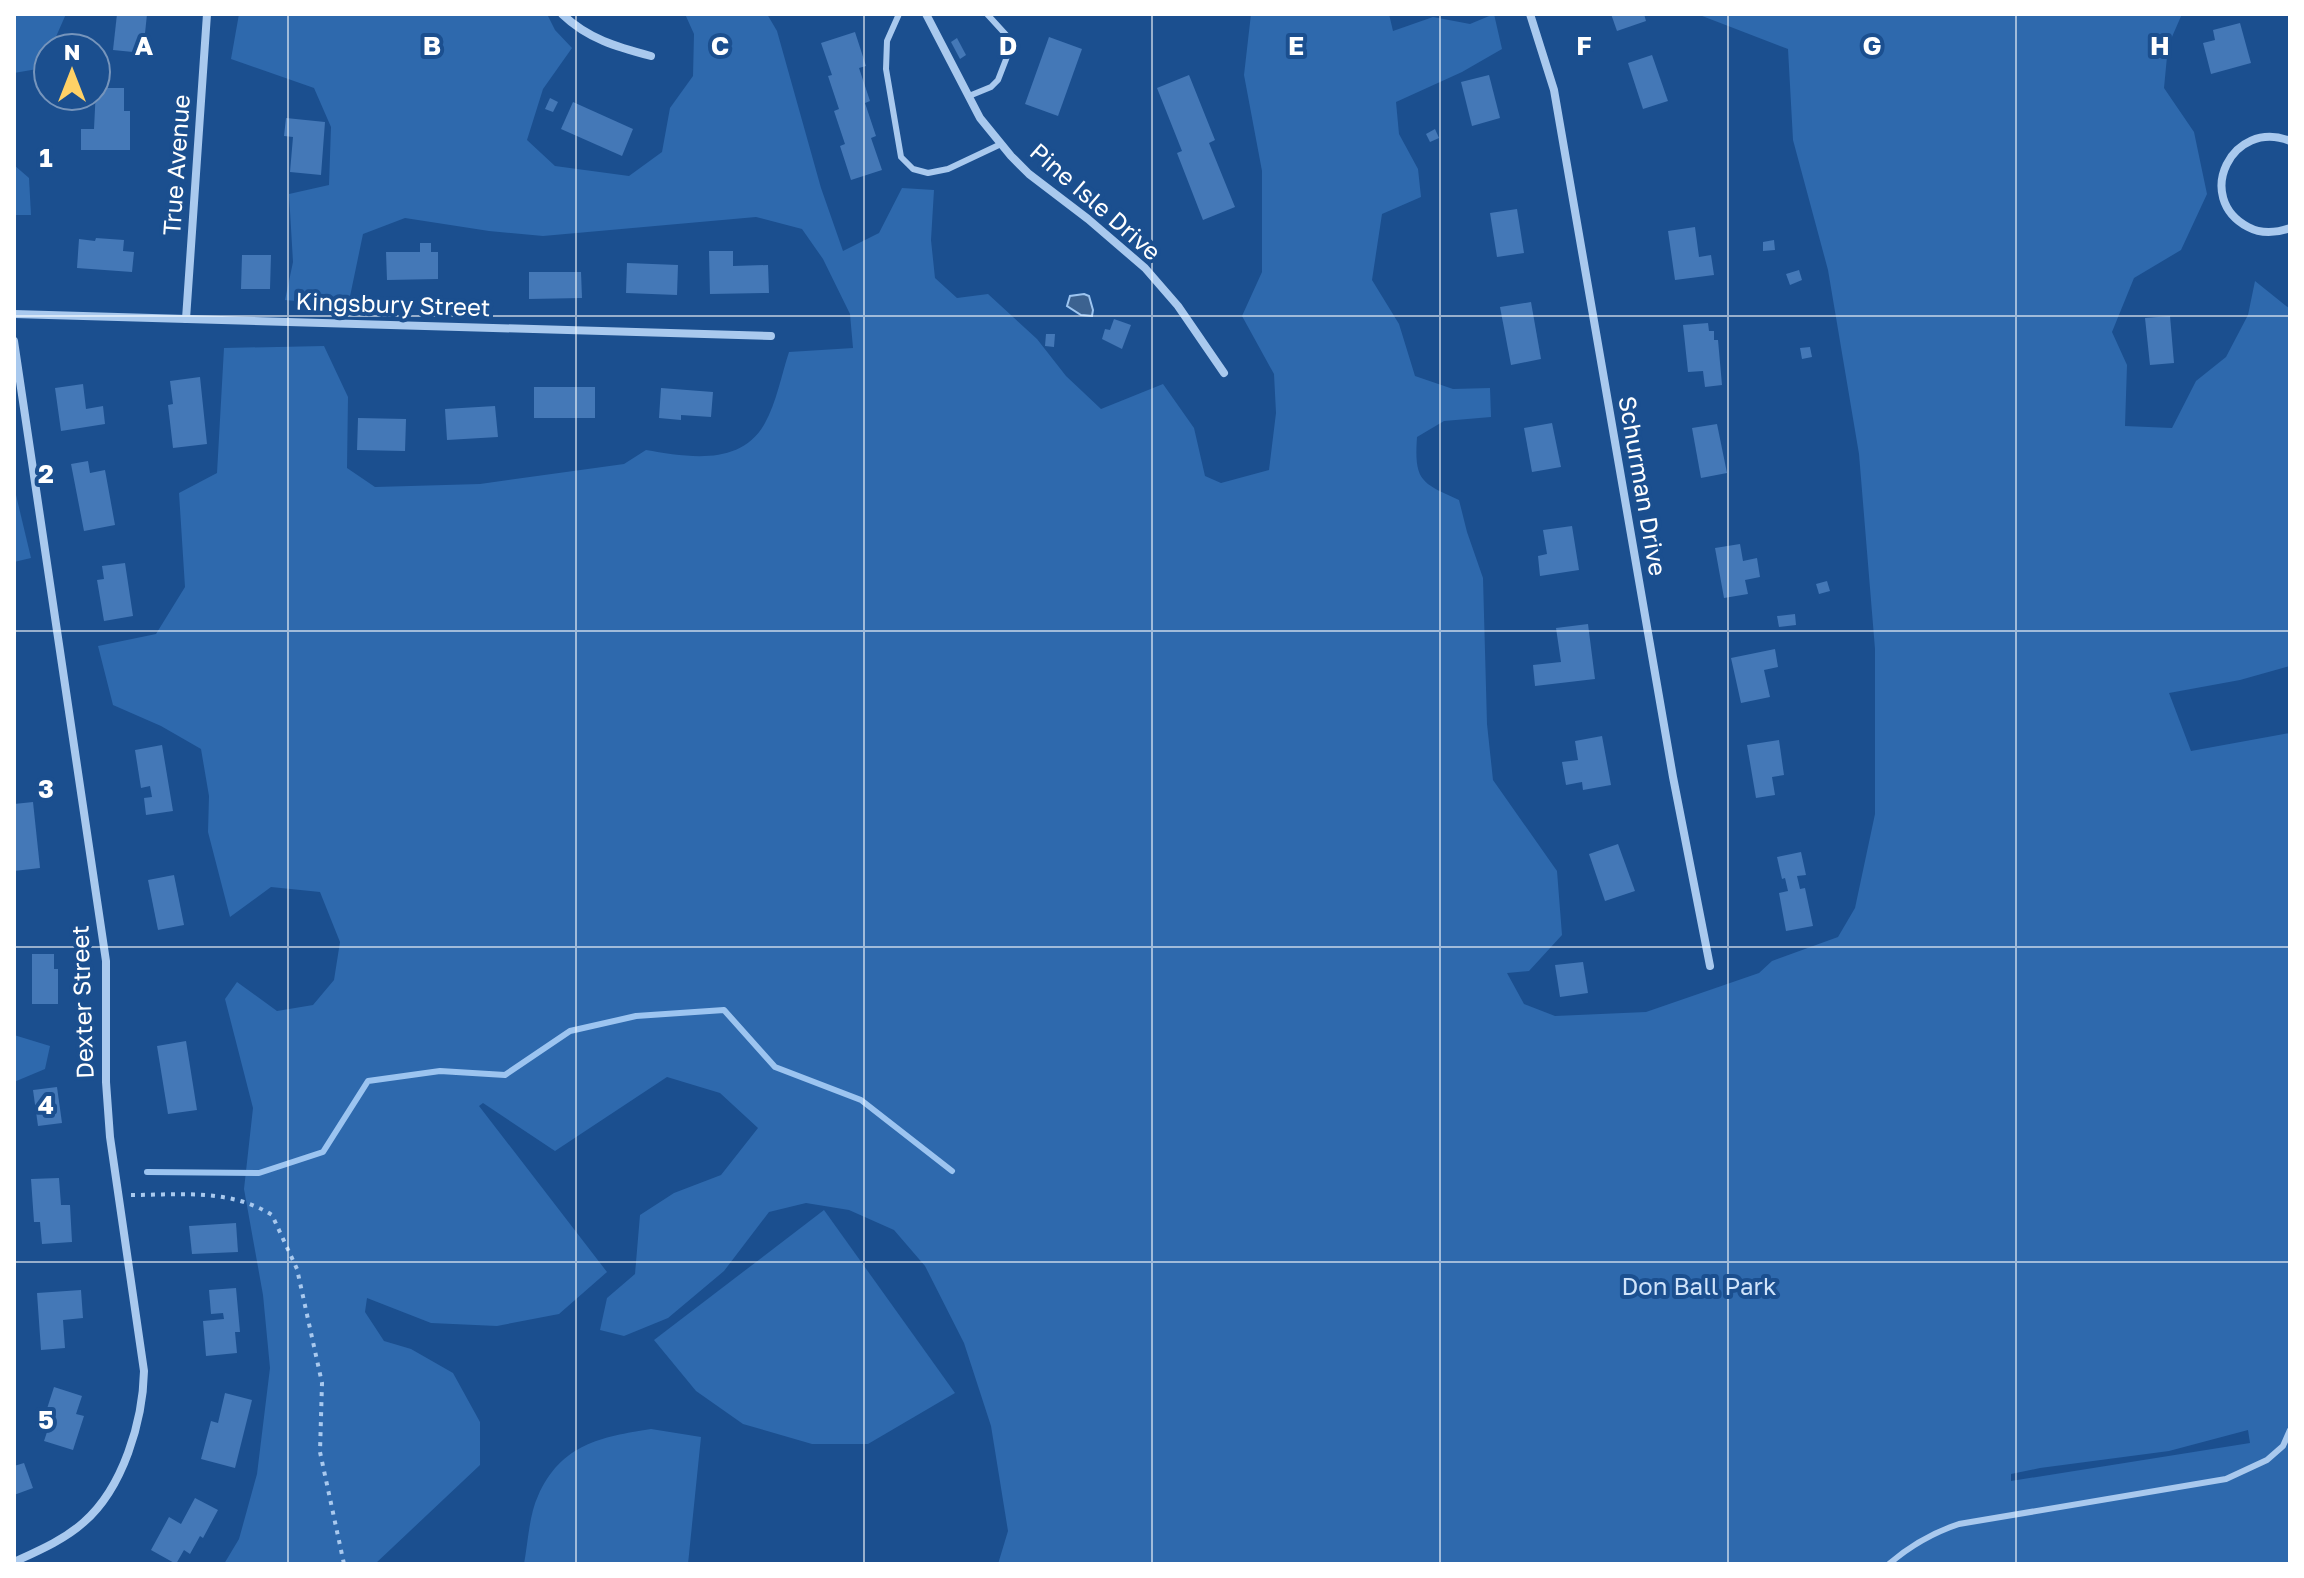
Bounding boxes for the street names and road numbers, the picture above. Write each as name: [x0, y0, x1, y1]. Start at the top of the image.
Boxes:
street label: True Avenue: [156, 93, 195, 236]
street label: Pine Isle Drive: [1025, 136, 1167, 266]
street label: Kingsbury Street: [295, 286, 491, 321]
street label: Schurman Drive: [1613, 394, 1674, 578]
street label: Dexter Street: [64, 925, 99, 1079]

